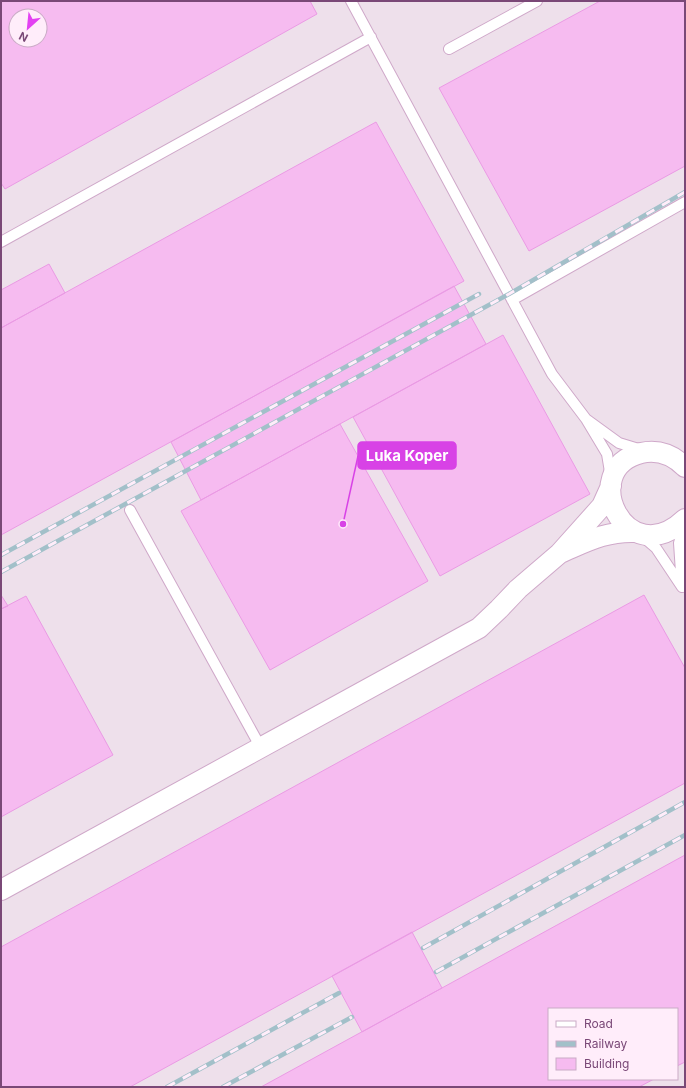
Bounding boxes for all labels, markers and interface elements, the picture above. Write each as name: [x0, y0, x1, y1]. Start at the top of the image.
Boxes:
north arrow: [8, 8, 48, 48]
text: N: [17, 29, 30, 45]
callout: Luka Koper: [358, 442, 456, 469]
text: Luka Koper: [366, 446, 448, 465]
legend: [548, 1008, 678, 1080]
text: Road: [584, 1016, 613, 1031]
text: Railway: [584, 1036, 628, 1051]
text: Building: [584, 1056, 629, 1071]

